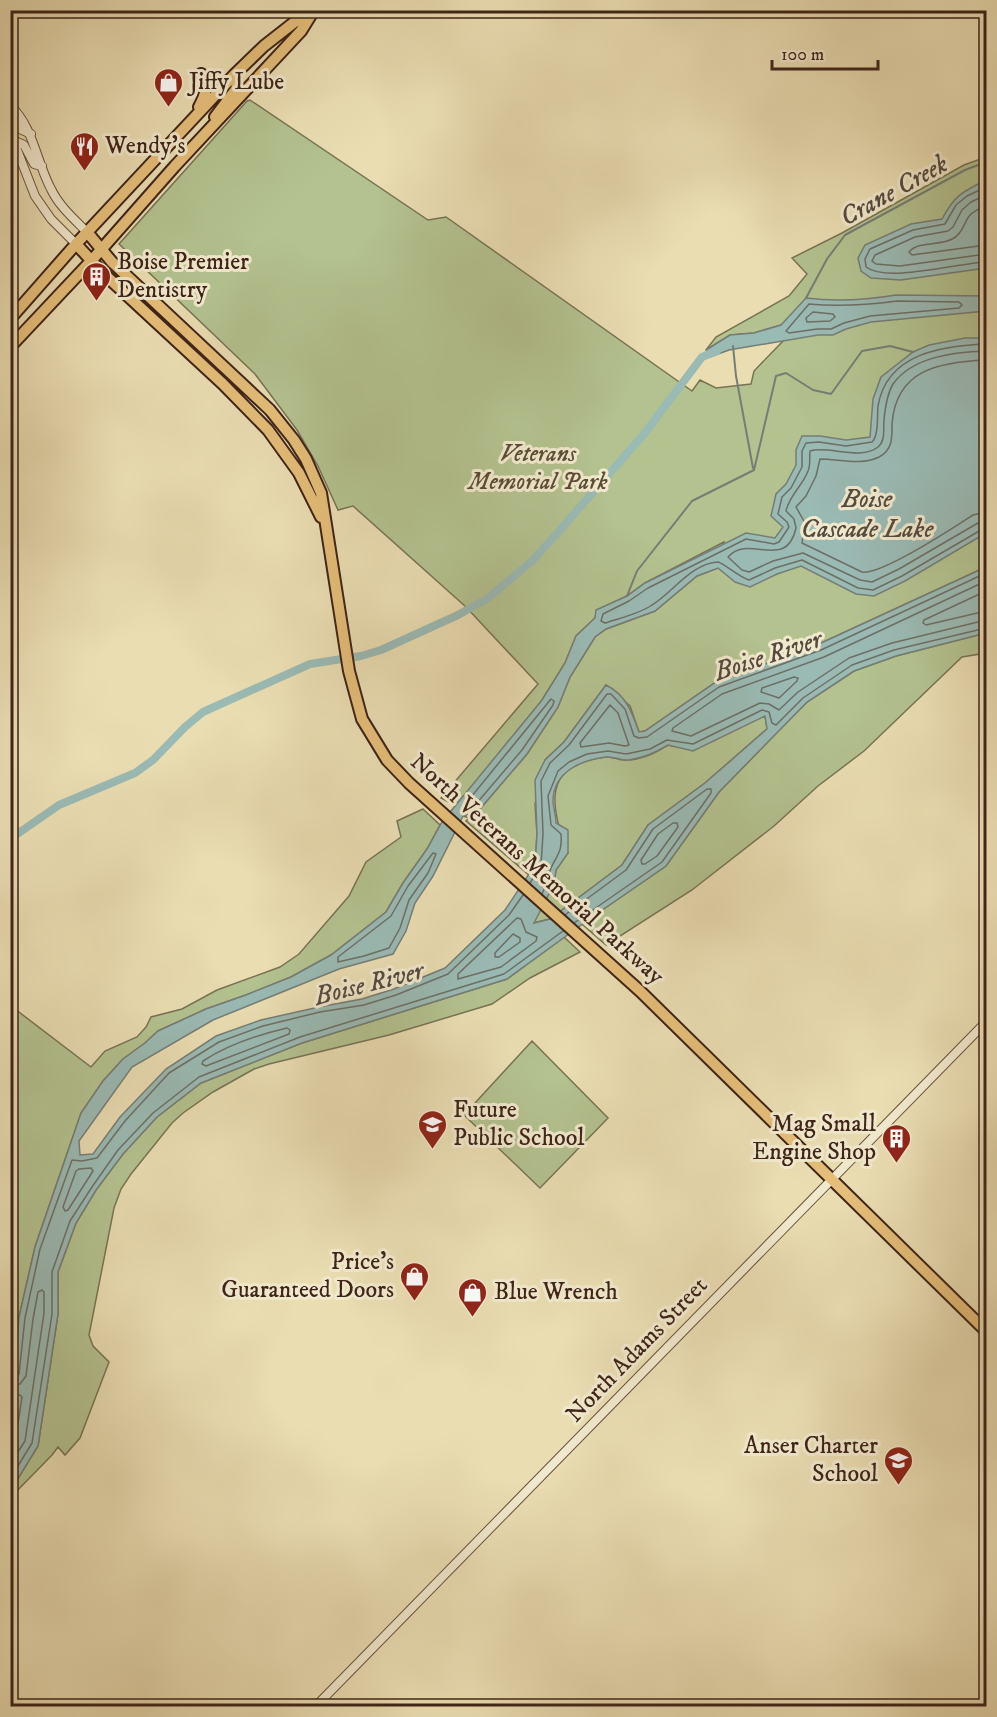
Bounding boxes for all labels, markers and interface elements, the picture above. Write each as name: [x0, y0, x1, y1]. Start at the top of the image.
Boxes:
scale bar: [772, 33, 878, 71]
text: 100 m: [781, 44, 824, 66]
shop icon: Jiffy Lube: [152, 66, 184, 108]
place label: Jiffy Lube: [187, 67, 284, 97]
restaurant icon: Wendy's: [68, 130, 100, 172]
place label: Wendy's: [104, 131, 186, 161]
water label: Crane Creek: [834, 148, 954, 234]
place label: Boise Premier Dentistry: [117, 247, 249, 305]
building icon: Boise Premier Dentistry: [80, 260, 112, 302]
park label: Veterans Memorial Park: [466, 439, 608, 497]
water label: Boise Cascade Lake: [801, 483, 934, 546]
water label: Boise River: [709, 623, 828, 689]
street label: North Veterans Memorial Parkway: [404, 747, 671, 992]
water label: Boise River: [310, 954, 429, 1014]
place label: Future Public School: [453, 1095, 585, 1153]
school or university icon: Future Public School: [416, 1108, 448, 1150]
place label: Mag Small Engine Shop: [752, 1109, 877, 1167]
building icon: Mag Small Engine Shop: [881, 1122, 913, 1164]
place label: Price's Guaranteed Doors: [221, 1247, 394, 1305]
shop icon: Price's Guaranteed Doors: [399, 1260, 431, 1302]
street label: North Adams Street: [560, 1271, 714, 1429]
shop icon: Blue Wrench: [457, 1276, 489, 1318]
place label: Blue Wrench: [494, 1277, 618, 1307]
place label: Anser Charter School: [744, 1431, 879, 1489]
school or university icon: Anser Charter School: [883, 1444, 915, 1486]

